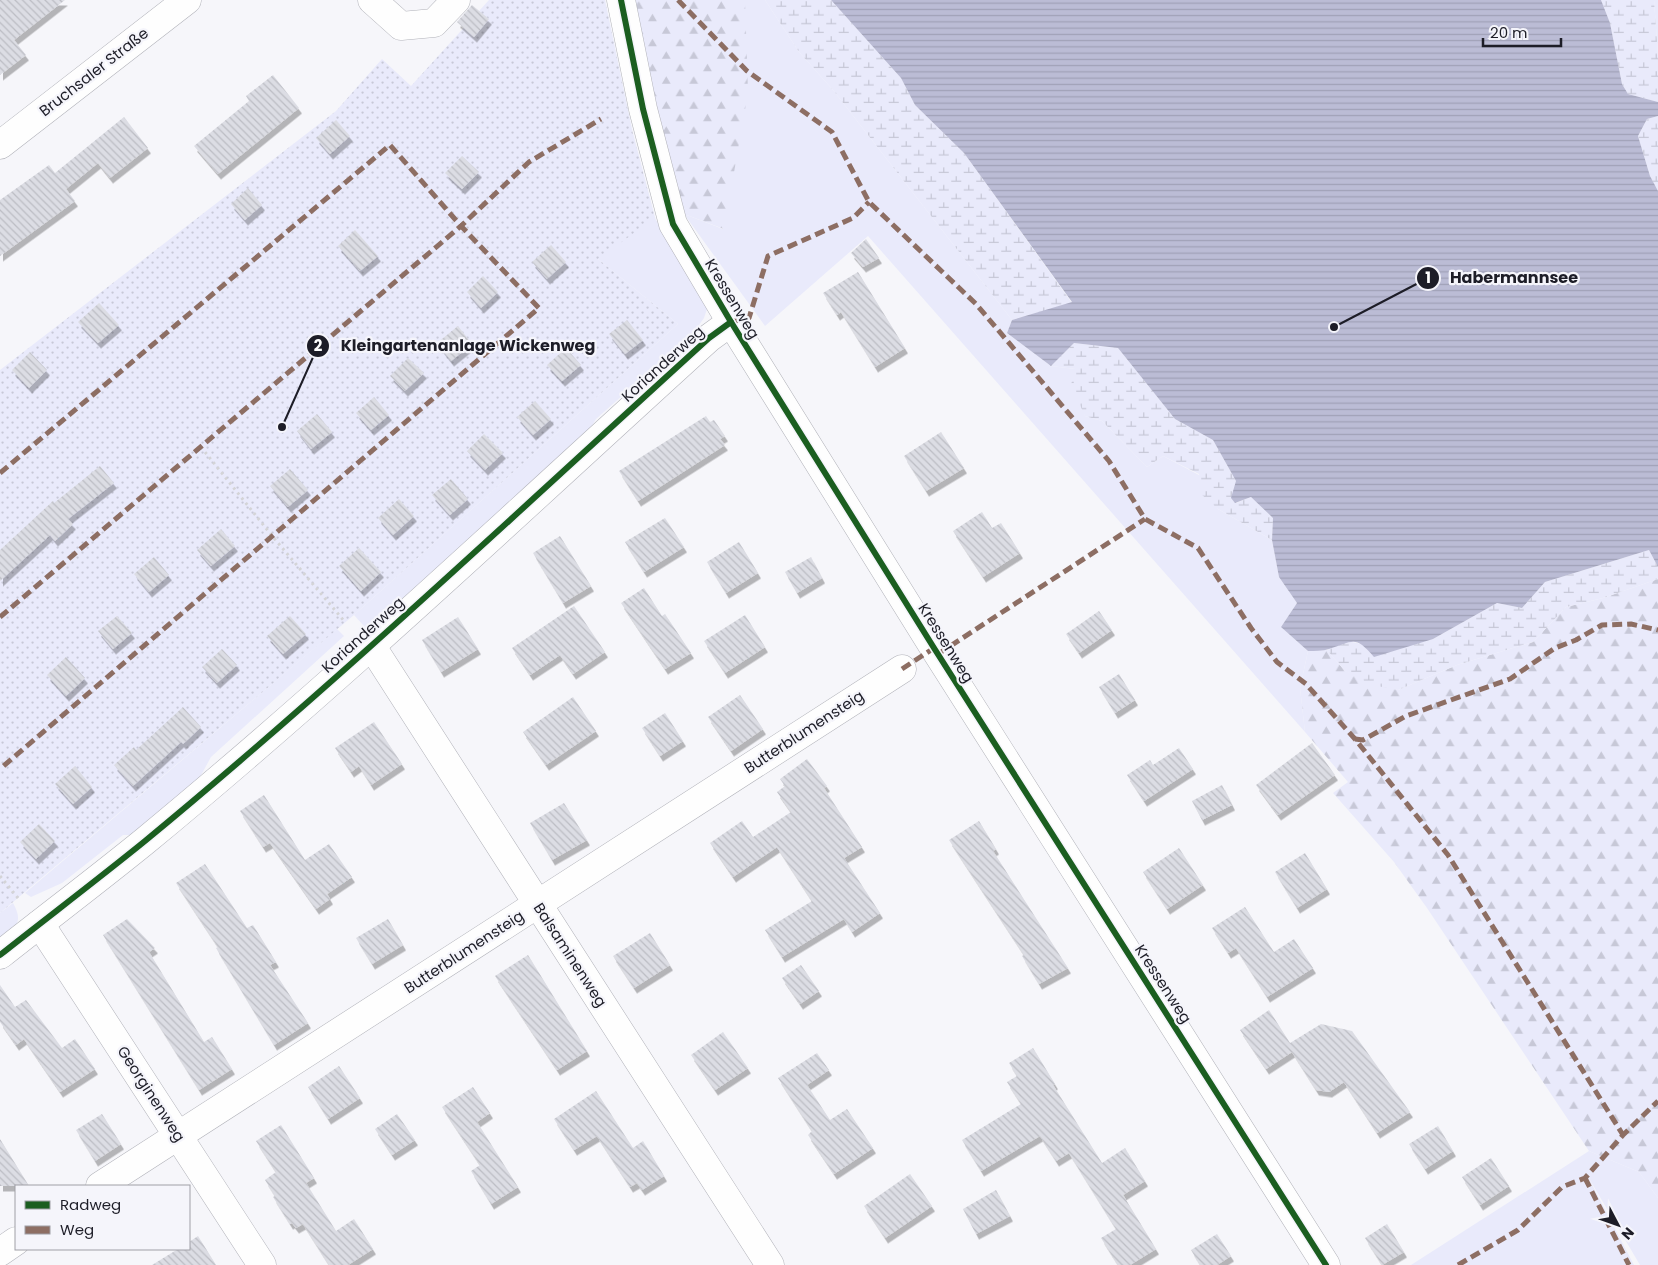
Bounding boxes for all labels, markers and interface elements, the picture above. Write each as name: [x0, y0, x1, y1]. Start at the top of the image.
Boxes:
scale bar: [1483, 15, 1560, 47]
street label: Bruchsaler Straße: [35, 22, 153, 121]
text: 20 m: [1490, 22, 1528, 43]
street label: Kressenweg: [700, 255, 765, 343]
callout: Habermannsee: [1415, 262, 1589, 293]
text: Habermannsee: [1450, 266, 1578, 289]
text: 1: [1425, 267, 1431, 288]
street label: Korianderweg: [617, 321, 708, 406]
callout: Kleingartenanlage Wickenweg: [305, 330, 605, 361]
text: Kleingartenanlage Wickenweg: [341, 334, 595, 357]
text: 2: [314, 335, 323, 356]
street label: Korianderweg: [317, 592, 408, 677]
street label: Kressenweg: [914, 599, 979, 687]
street label: Butterblumensteig: [740, 685, 868, 778]
street label: Balsaminenweg: [529, 899, 612, 1011]
street label: Butterblumensteig: [400, 905, 528, 998]
street label: Kressenweg: [1130, 940, 1197, 1027]
street label: Georginenweg: [113, 1042, 190, 1146]
legend: [15, 1185, 190, 1250]
text: Radweg: [60, 1194, 121, 1215]
north arrow: [1593, 1200, 1643, 1250]
text: Weg: [60, 1219, 94, 1240]
text: N: [1617, 1223, 1639, 1244]

